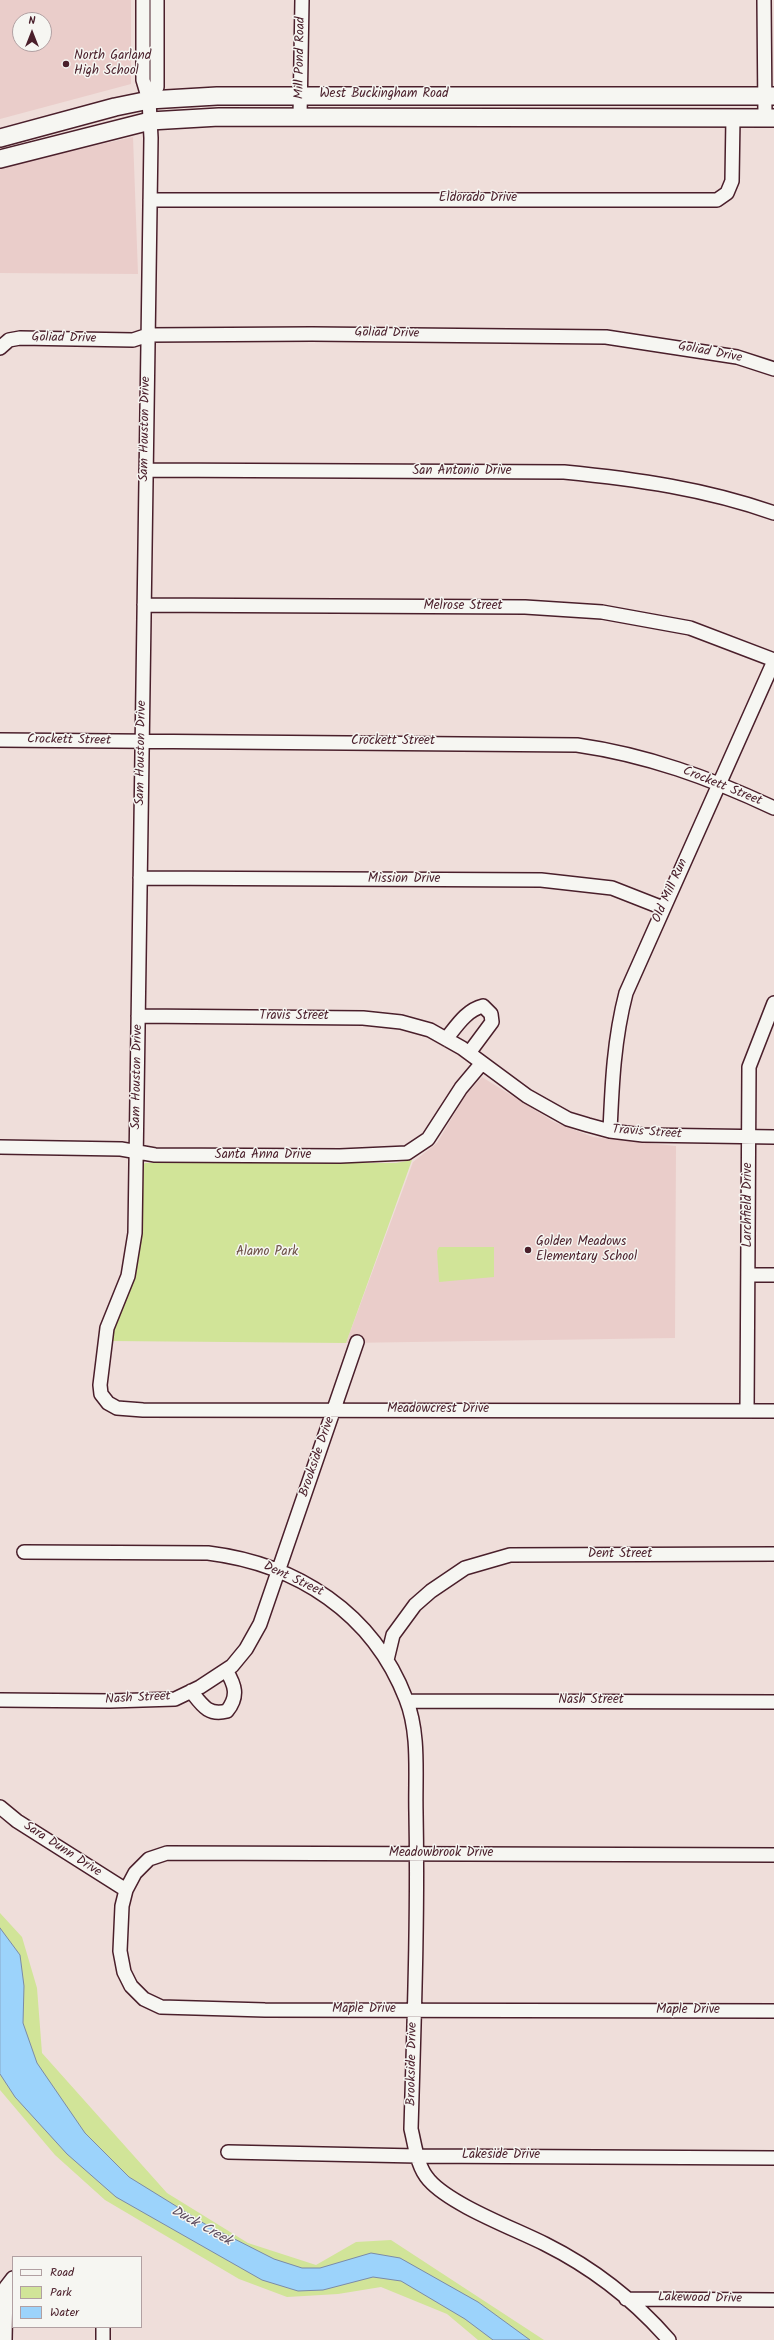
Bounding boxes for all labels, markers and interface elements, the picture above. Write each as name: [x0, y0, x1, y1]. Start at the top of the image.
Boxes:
north arrow: [12, 12, 52, 52]
text: N: [29, 12, 35, 30]
street label: Mill Pond Road: [292, 17, 310, 99]
place label: North Garland High School: [74, 49, 151, 80]
marker: North Garland High School: [61, 59, 71, 69]
street label: West Buckingham Road: [319, 87, 449, 103]
street label: Eldorado Drive: [439, 191, 517, 207]
street label: Goliad Drive: [354, 326, 420, 342]
street label: Goliad Drive: [31, 331, 97, 347]
street label: Goliad Drive: [677, 339, 743, 367]
street label: Sam Houston Drive: [137, 376, 155, 482]
street label: San Antonio Drive: [412, 464, 512, 480]
street label: Melrose Street: [423, 599, 503, 615]
street label: Sam Houston Drive: [133, 700, 151, 806]
street label: Crockett Street: [27, 732, 111, 750]
street label: Crockett Street: [351, 734, 435, 750]
street label: Crockett Street: [680, 764, 764, 810]
street label: Old Mill Run: [650, 857, 692, 925]
street label: Mission Drive: [368, 872, 440, 888]
street label: Travis Street: [259, 1009, 329, 1025]
street label: Sam Houston Drive: [129, 1024, 147, 1130]
street label: Travis Street: [612, 1123, 682, 1143]
street label: Santa Anna Drive: [215, 1148, 311, 1164]
street label: Larchfield Drive: [741, 1163, 757, 1247]
place label: Golden Meadows Elementary School: [536, 1235, 637, 1266]
park label: Alamo Park: [236, 1245, 298, 1261]
marker: Golden Meadows Elementary School: [523, 1245, 533, 1255]
street label: Meadowcrest Drive: [387, 1402, 489, 1418]
street label: Brookside Drive: [297, 1415, 339, 1499]
street label: Dent Street: [588, 1547, 652, 1563]
street label: Dent Street: [261, 1559, 325, 1601]
street label: Nash Street: [105, 1689, 171, 1709]
street label: Nash Street: [558, 1693, 624, 1709]
street label: Sara Dunn Drive: [20, 1819, 104, 1881]
street label: Meadowbrook Drive: [389, 1846, 493, 1862]
street label: Maple Drive: [332, 2002, 396, 2018]
street label: Maple Drive: [656, 2003, 720, 2019]
street label: Brookside Drive: [404, 2022, 422, 2106]
street label: Lakeside Drive: [462, 2148, 540, 2164]
water label: Duck Creek: [168, 2204, 234, 2250]
legend: [12, 2256, 142, 2328]
text: Road: [50, 2263, 74, 2282]
text: Park: [50, 2283, 72, 2302]
street label: Lakewood Drive: [658, 2290, 742, 2308]
text: Water: [50, 2303, 79, 2322]

